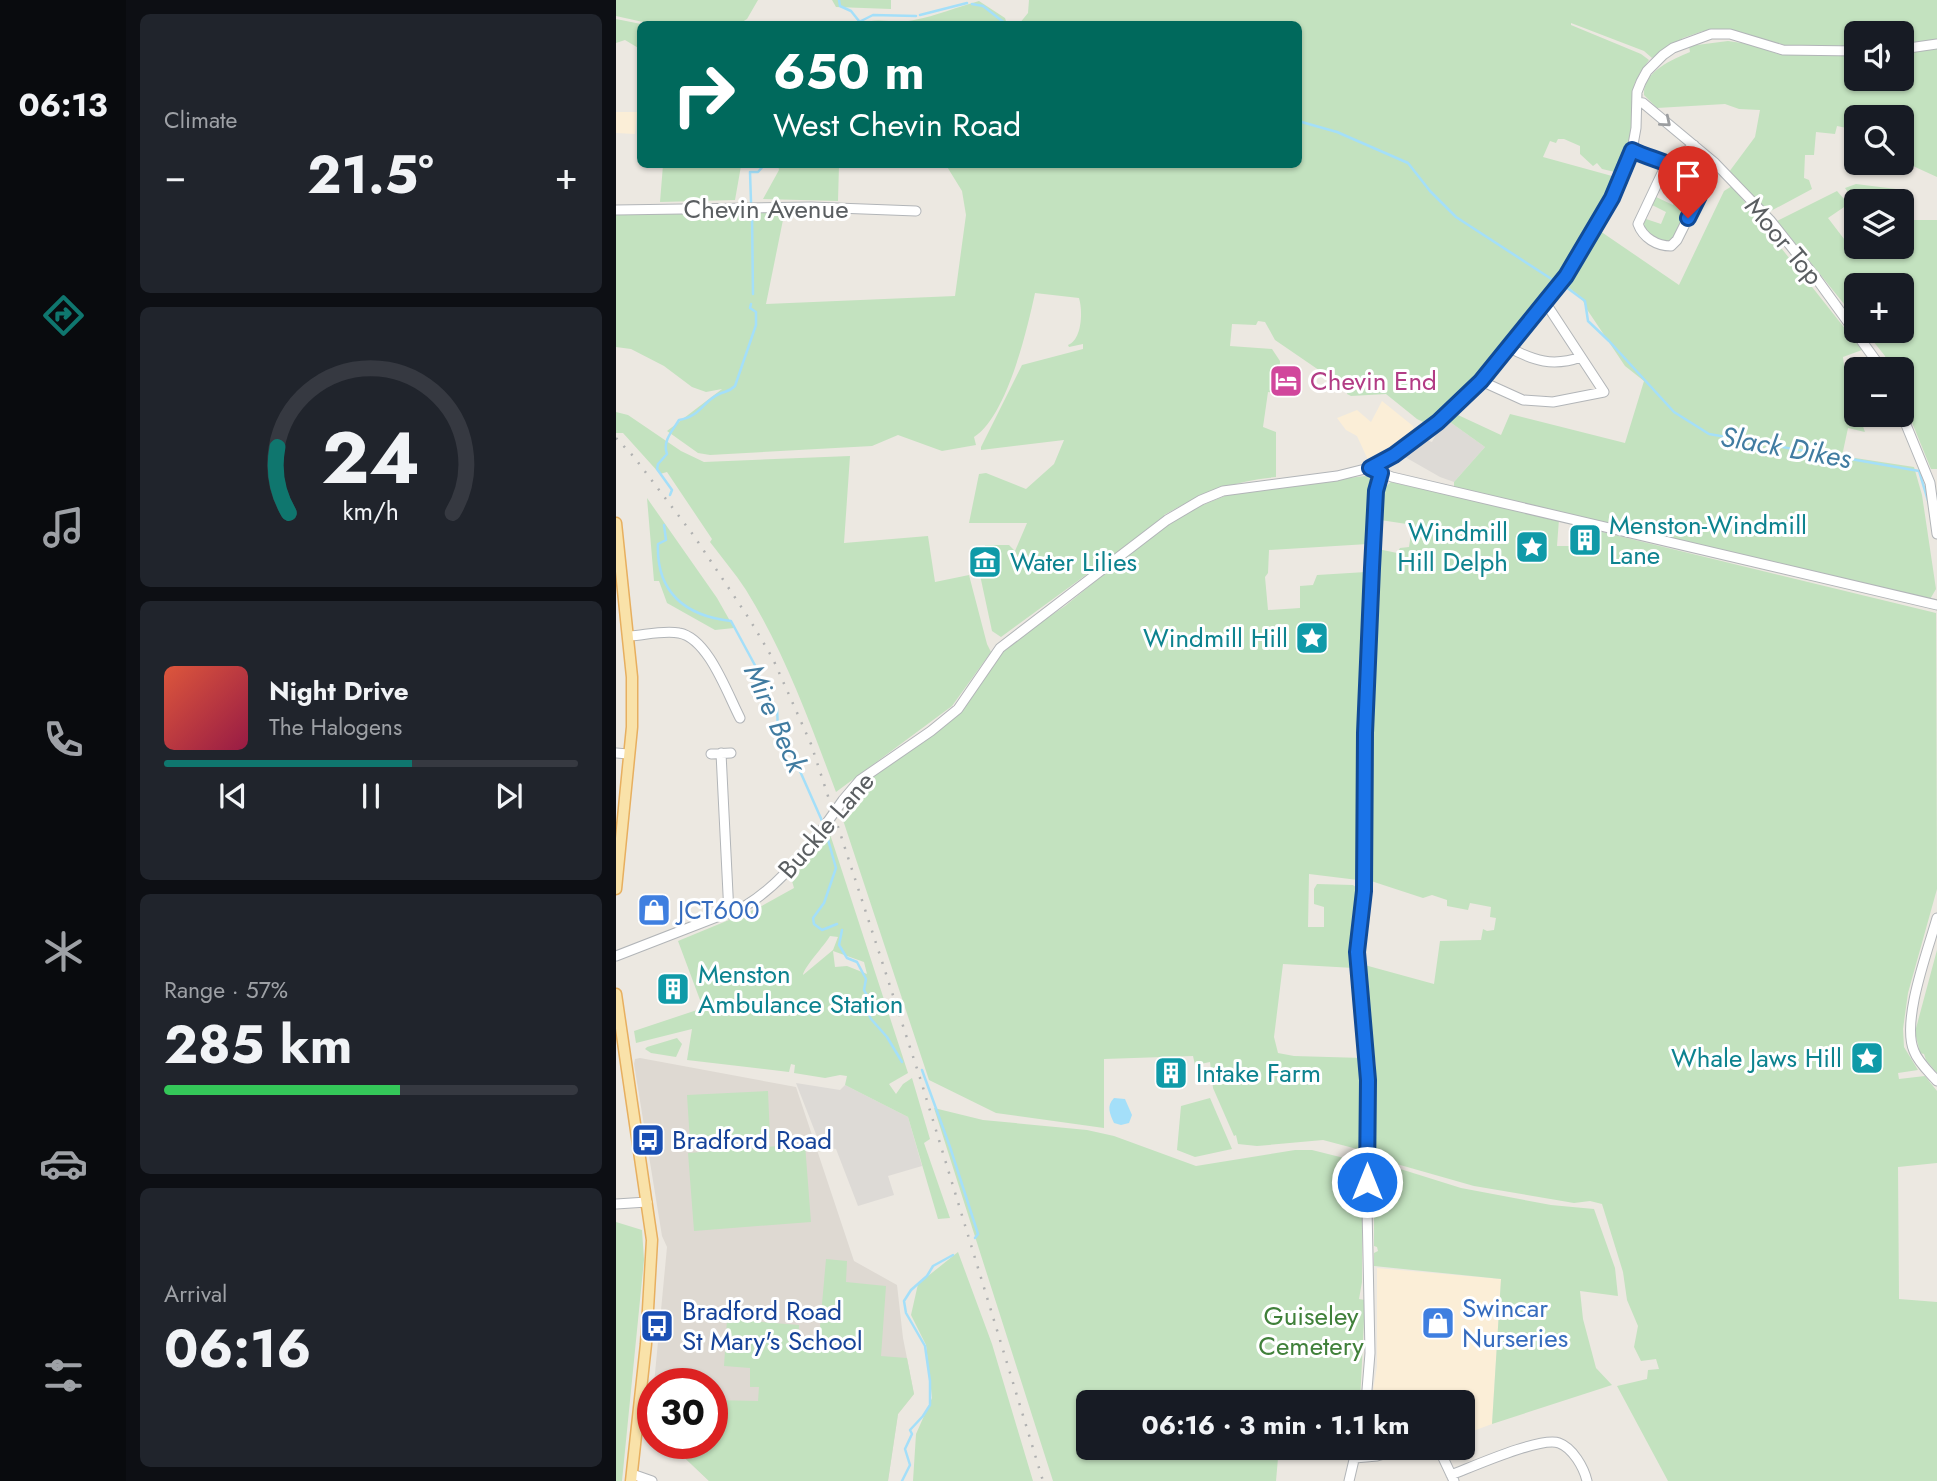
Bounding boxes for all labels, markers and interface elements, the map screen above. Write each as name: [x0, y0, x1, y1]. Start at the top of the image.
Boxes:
map controls: [1844, 21, 1914, 427]
button: sound: [1844, 21, 1914, 91]
text: 650 m: [773, 37, 925, 107]
icon: right: [658, 49, 749, 140]
text: 06:13: [18, 82, 108, 128]
text: West Chevin Road: [773, 102, 1021, 148]
text: Climate: [164, 103, 237, 137]
button: search: [1844, 105, 1914, 175]
one-way arrow: [1658, 114, 1671, 126]
text: 21.5°: [307, 137, 434, 213]
pin: [1658, 146, 1718, 218]
text: −: [164, 148, 186, 203]
text: +: [555, 148, 578, 203]
icon: arrive: [1669, 157, 1707, 195]
street label: Moor Top: [1736, 189, 1832, 293]
button: layers: [1844, 189, 1914, 259]
street label: Chevin Avenue: [683, 190, 849, 228]
button: +: [1844, 273, 1914, 343]
icon: directions: [39, 291, 88, 340]
button: −: [1844, 357, 1914, 427]
hotel icon: Chevin End: [1267, 362, 1305, 400]
place label: Chevin End: [1310, 362, 1437, 400]
text: 24: [322, 406, 420, 511]
water label: Slack Dikes: [1717, 416, 1856, 479]
text: km/h: [343, 493, 399, 529]
icon: music: [39, 503, 88, 552]
place label: Menston-Windmill Lane: [1609, 506, 1807, 574]
place label: Windmill Hill Delph: [1397, 513, 1508, 581]
building icon: Menston-Windmill Lane: [1566, 521, 1604, 559]
place icon: Windmill Hill Delph: [1513, 528, 1551, 566]
museum icon: Water Lilies: [966, 543, 1004, 581]
place label: Water Lilies: [1010, 543, 1137, 581]
place label: Windmill Hill: [1143, 619, 1288, 657]
place icon: Windmill Hill: [1293, 619, 1331, 657]
water label: Mire Beck: [734, 658, 818, 780]
text: Night Drive: [269, 672, 409, 710]
text: The Halogens: [269, 710, 402, 744]
icon: phone: [39, 715, 88, 764]
street label: Buckle Lane: [769, 763, 883, 887]
icon: previous: [214, 777, 252, 815]
icon: pause: [352, 777, 390, 815]
icon: next: [490, 777, 528, 815]
shop icon: JCT600: [635, 891, 673, 929]
place label: JCT600: [675, 891, 760, 929]
icon: climate: [39, 927, 88, 976]
place label: Menston Ambulance Station: [698, 955, 904, 1023]
building icon: Menston Ambulance Station: [654, 970, 692, 1008]
text: Range · 57%: [164, 973, 288, 1007]
text: 285 km: [164, 1007, 353, 1083]
place label: Whale Jaws Hill: [1671, 1039, 1842, 1077]
place icon: Whale Jaws Hill: [1848, 1039, 1886, 1077]
building icon: Intake Farm: [1152, 1054, 1190, 1092]
place label: Intake Farm: [1196, 1054, 1321, 1092]
bus stop icon: Bradford Road: [629, 1121, 667, 1159]
place label: Bradford Road: [672, 1121, 832, 1159]
icon: car: [39, 1139, 88, 1188]
position arrow: [1330, 1145, 1404, 1219]
text: Arrival: [164, 1277, 227, 1311]
place label: Swincar Nurseries: [1462, 1289, 1568, 1357]
place label: Bradford Road St Mary's School: [682, 1292, 863, 1360]
park label: Guiseley Cemetery: [1258, 1297, 1364, 1365]
shop icon: Swincar Nurseries: [1419, 1304, 1457, 1342]
bus stop icon: Bradford Road St Mary's School: [638, 1307, 676, 1345]
text: 06:16: [164, 1311, 311, 1387]
icon: filters: [39, 1351, 88, 1400]
speed limit sign: 30: [637, 1368, 728, 1459]
text: 06:16 · 3 min · 1.1 km: [1142, 1406, 1409, 1444]

